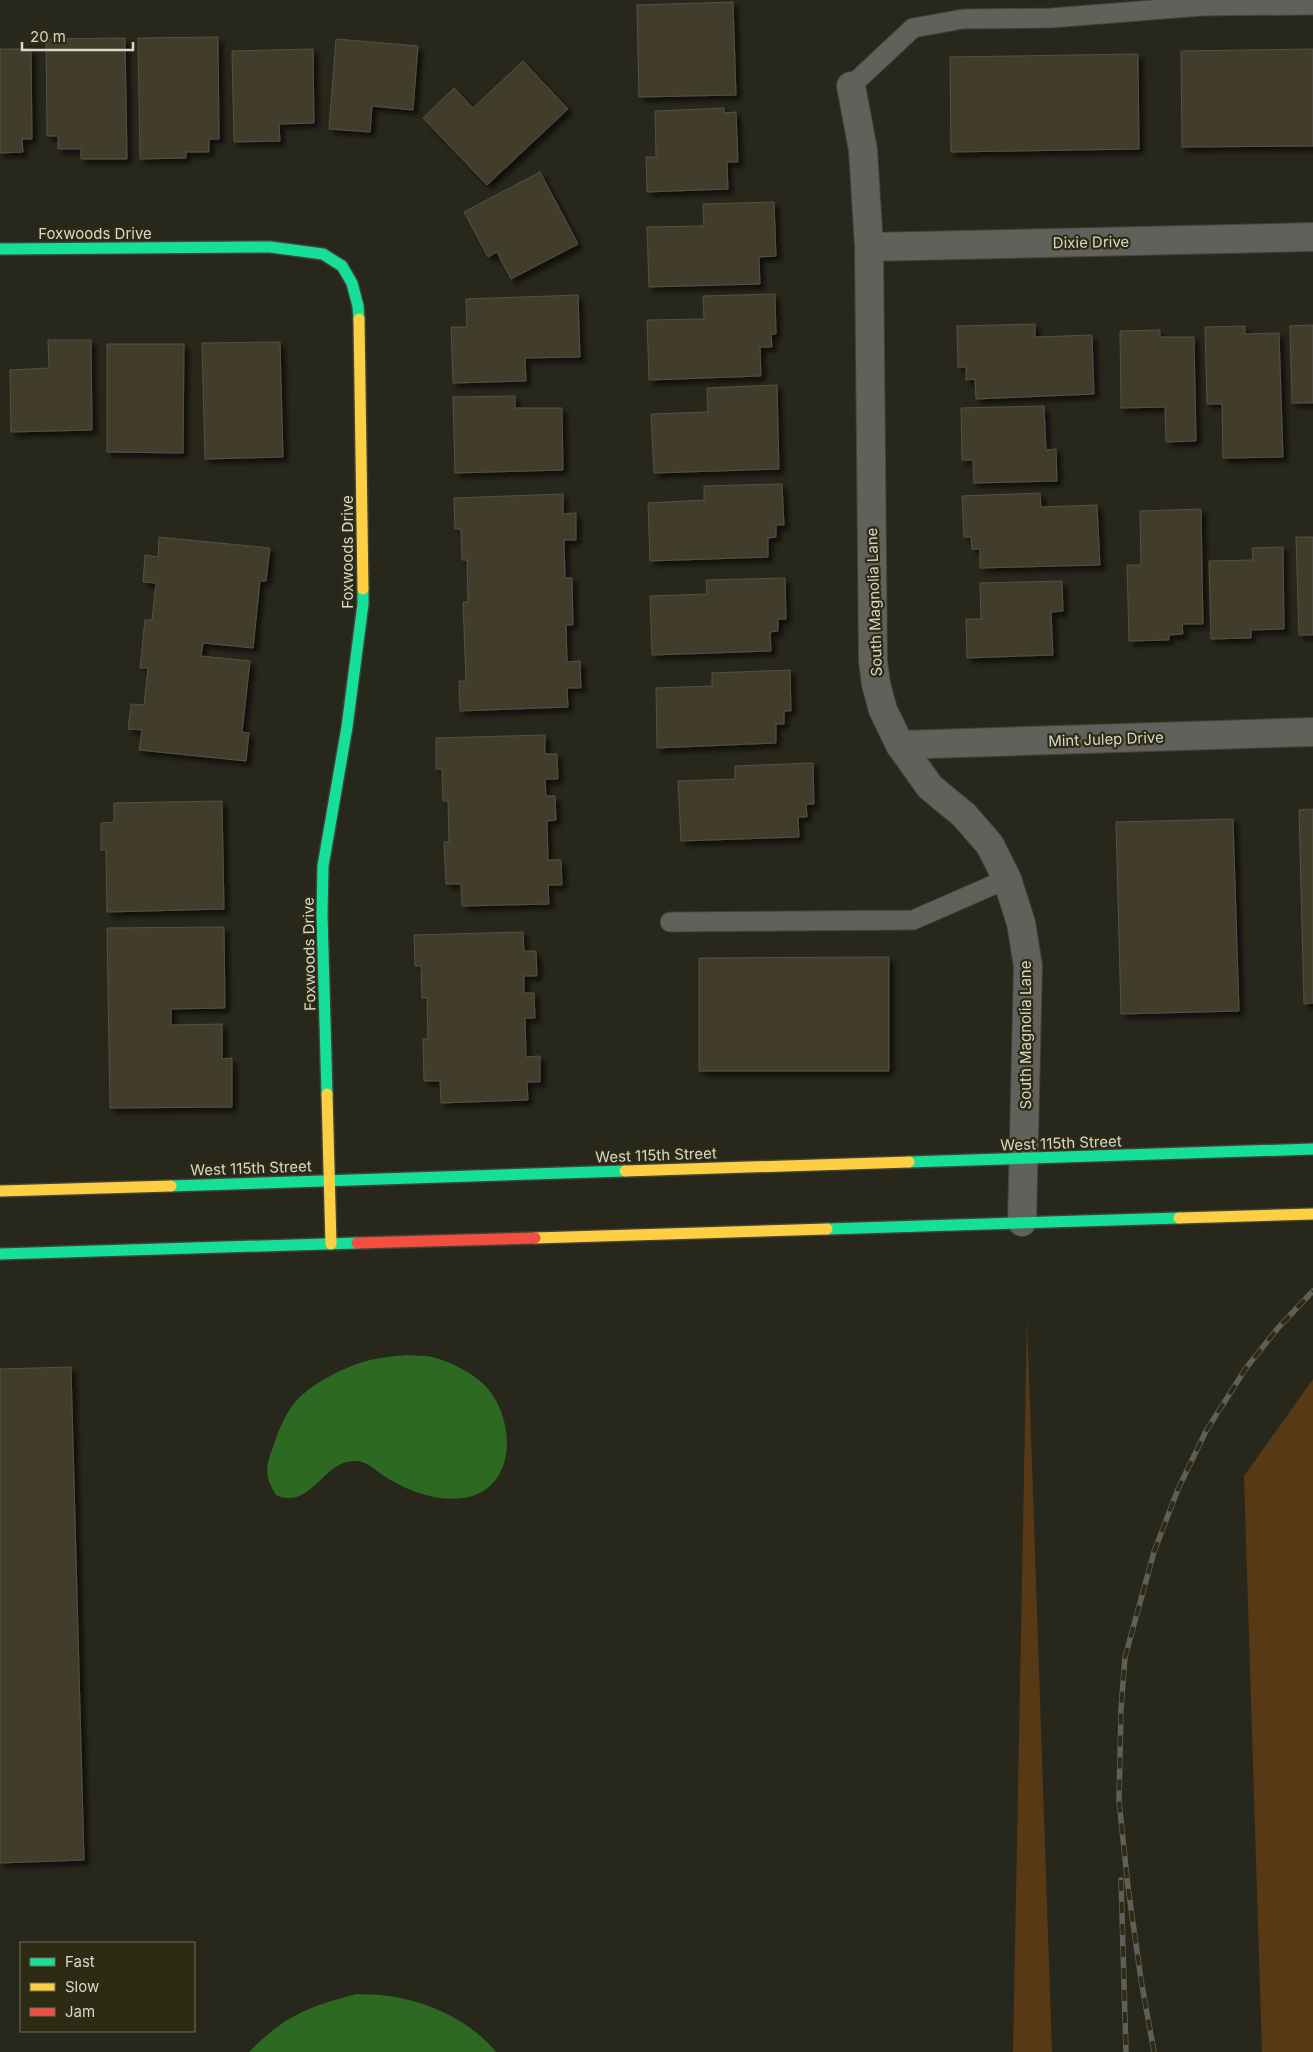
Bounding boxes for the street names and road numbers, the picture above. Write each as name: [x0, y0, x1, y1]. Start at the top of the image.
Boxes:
street label: Foxwoods Drive: [38, 224, 152, 243]
street label: Dixie Drive: [1053, 232, 1129, 252]
street label: Foxwoods Drive: [338, 495, 357, 609]
street label: South Magnolia Lane: [862, 527, 886, 677]
street label: Mint Julep Drive: [1048, 727, 1164, 751]
street label: Foxwoods Drive: [299, 897, 319, 1011]
street label: South Magnolia Lane: [1016, 961, 1035, 1109]
street label: West 115th Street: [1000, 1131, 1122, 1155]
street label: West 115th Street: [595, 1143, 717, 1167]
street label: West 115th Street: [190, 1156, 312, 1180]

